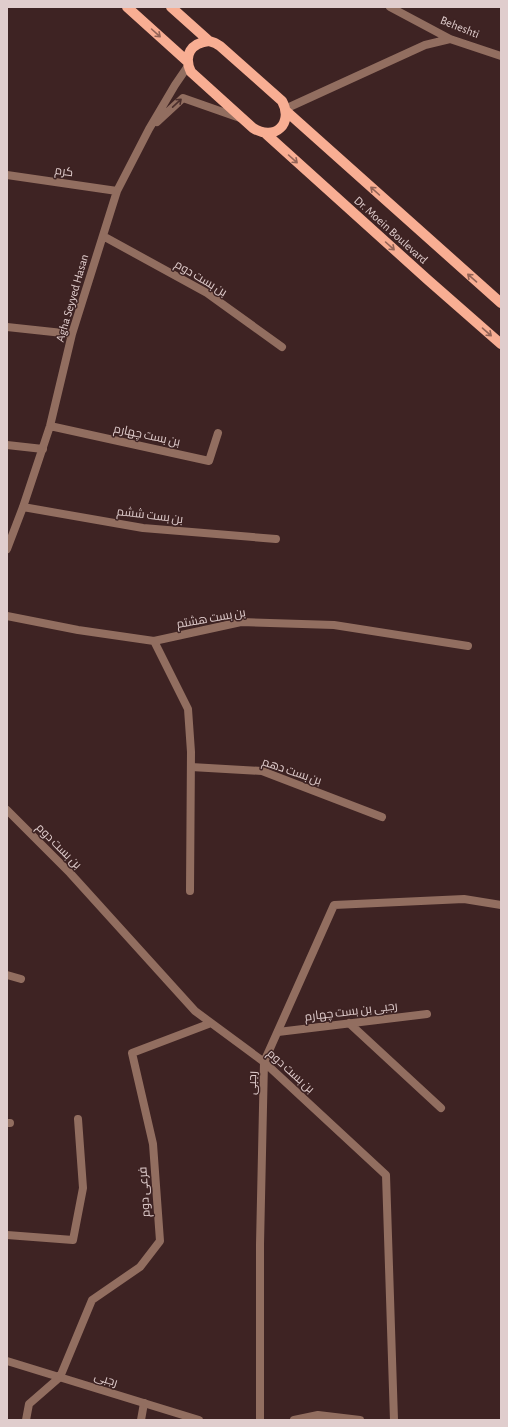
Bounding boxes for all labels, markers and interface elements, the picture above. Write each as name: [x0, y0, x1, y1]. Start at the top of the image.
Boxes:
street label: Beheshti: [439, 14, 481, 40]
one-way arrow: [151, 28, 161, 38]
one-way arrow: [172, 98, 182, 107]
one-way arrow: [288, 155, 299, 164]
street label: کرم: [54, 164, 74, 180]
one-way arrow: [370, 186, 380, 196]
street label: Dr. Moein Boulevard: [352, 194, 430, 266]
one-way arrow: [385, 242, 395, 251]
street label: Agha Seyyed Hasan: [54, 253, 91, 344]
street label: بن بست دوم: [172, 258, 229, 300]
one-way arrow: [466, 273, 477, 282]
one-way arrow: [482, 328, 493, 337]
street label: بن بست چهارم: [112, 422, 181, 451]
street label: بن بست ششم: [116, 505, 184, 527]
street label: بن بست هشتم: [175, 606, 247, 632]
street label: بن بست دهم: [260, 755, 323, 789]
street label: بن بست دوم: [33, 821, 84, 872]
street label: رجبی بن بست چهارم: [304, 999, 399, 1026]
street label: بن بست دوم: [264, 1047, 317, 1097]
street label: رجبی: [246, 1071, 259, 1095]
street label: فرعی دوم: [136, 1166, 154, 1218]
street label: رجبی: [93, 1370, 119, 1389]

